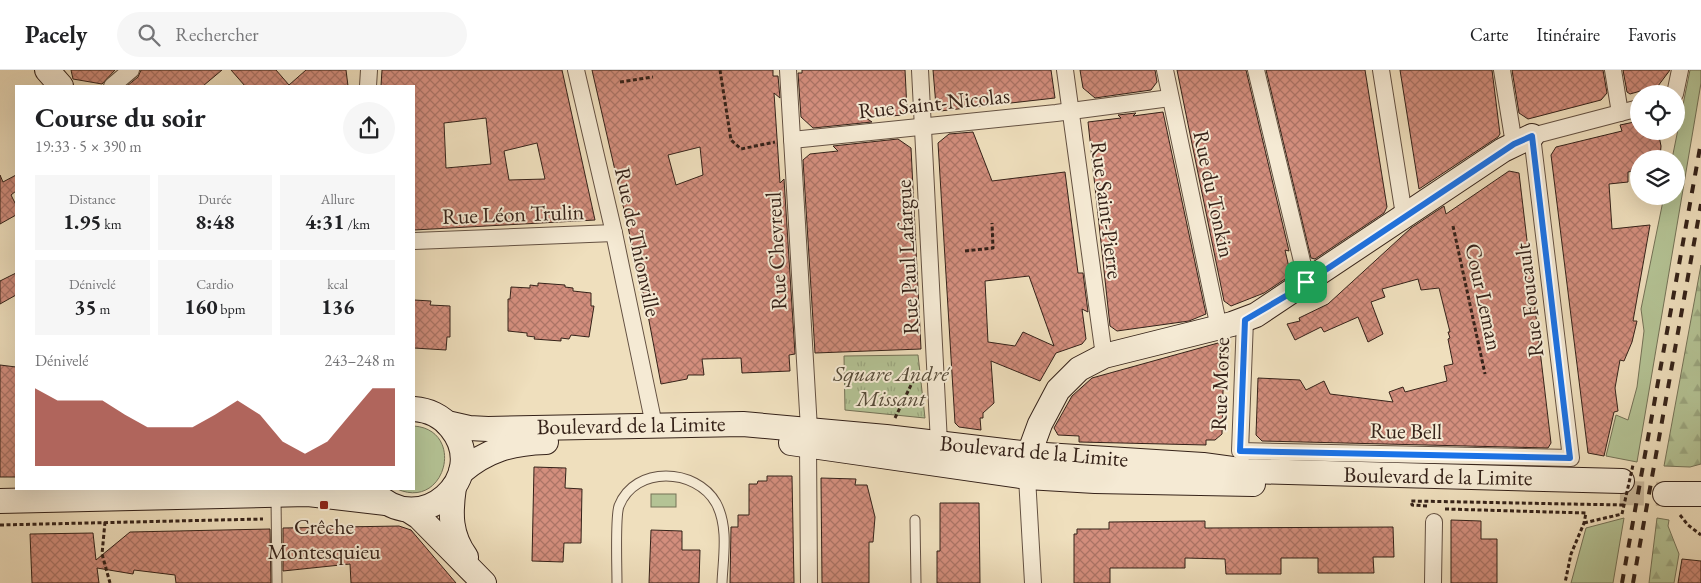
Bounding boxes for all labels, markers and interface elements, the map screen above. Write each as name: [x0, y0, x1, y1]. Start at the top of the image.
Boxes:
search box: [117, 12, 467, 57]
text: Pacely: [25, 19, 87, 50]
icon: search: [135, 21, 163, 49]
text: Rechercher: [175, 22, 259, 47]
text: Carte: [1470, 23, 1509, 46]
text: Itinéraire: [1537, 23, 1600, 46]
text: Favoris: [1628, 23, 1676, 46]
street label: Rue Saint-Nicolas: [857, 81, 1011, 125]
map controls: [1630, 85, 1685, 205]
button: locate: [1630, 85, 1685, 140]
text: Course du soir: [35, 99, 206, 135]
button: share: [343, 102, 395, 154]
street label: Rue du Tonkin: [1186, 128, 1242, 261]
text: 19:33 · 5 × 390 m: [35, 136, 142, 157]
street label: Rue Saint-Pierre: [1084, 139, 1130, 281]
button: layers: [1630, 150, 1685, 205]
street label: Rue de Thionville: [608, 165, 668, 320]
street label: Rue Paul Lafargue: [888, 178, 926, 335]
text: Distance: [69, 190, 116, 208]
text: Durée: [198, 190, 232, 208]
text: Allure: [321, 190, 355, 208]
street label: Rue Chevreul: [758, 191, 794, 311]
street label: Rue Léon Trulin: [441, 197, 585, 231]
text: 1.95: [63, 208, 101, 235]
text: 8:48: [195, 208, 235, 235]
text: 4:31: [305, 208, 344, 235]
text: km: [101, 215, 122, 233]
text: /km: [344, 215, 370, 233]
street label: Cour Leman: [1459, 241, 1510, 354]
street label: Rue Foucault: [1508, 241, 1550, 359]
pin: [1285, 261, 1327, 303]
icon: arrive: [1292, 268, 1320, 296]
text: Dénivelé: [69, 275, 116, 293]
text: Cardio: [196, 275, 234, 293]
text: kcal: [327, 275, 348, 293]
text: 35: [74, 293, 97, 320]
text: 160: [184, 293, 218, 320]
text: 136: [321, 293, 354, 320]
text: m: [97, 300, 110, 318]
text: bpm: [218, 300, 246, 318]
street label: Rue Morse: [1204, 336, 1236, 431]
text: Dénivelé: [35, 350, 89, 371]
text: 243–248 m: [324, 350, 395, 371]
park label: Square André Missant: [832, 359, 951, 413]
street label: Boulevard de la Limite: [536, 409, 726, 441]
street label: Rue Bell: [1370, 416, 1442, 446]
street label: Boulevard de la Limite: [939, 428, 1130, 474]
street label: Boulevard de la Limite: [1343, 460, 1533, 492]
marker: Crêche Montesquieu: [318, 499, 330, 511]
place label: Crêche Montesquieu: [267, 512, 381, 566]

